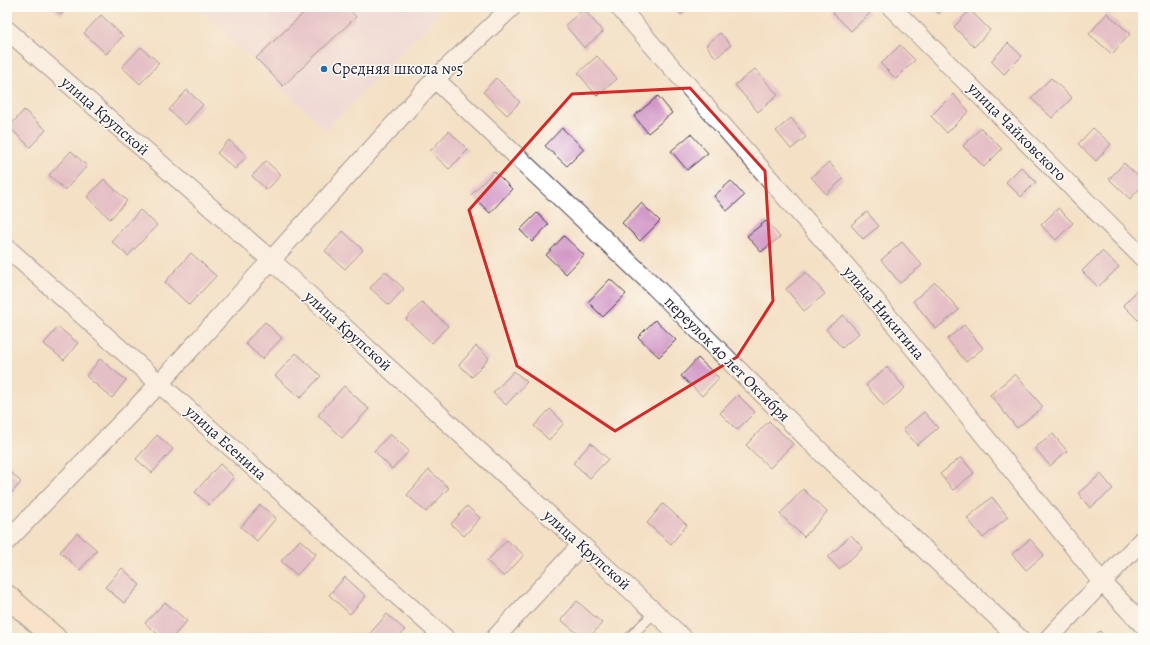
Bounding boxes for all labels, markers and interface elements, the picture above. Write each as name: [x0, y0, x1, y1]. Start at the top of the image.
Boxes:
place label: Средняя школа №5: [332, 58, 463, 80]
marker: Средняя школа №5: [319, 64, 329, 74]
street label: улица Крупской: [55, 71, 154, 161]
street label: улица Чайковского: [962, 77, 1071, 186]
street label: улица Никитина: [838, 261, 930, 365]
street label: улица Крупской: [299, 285, 397, 376]
street label: переулок 40 лет Октября: [659, 291, 795, 427]
street label: улица Есенина: [180, 400, 272, 486]
street label: улица Крупской: [538, 504, 636, 595]

